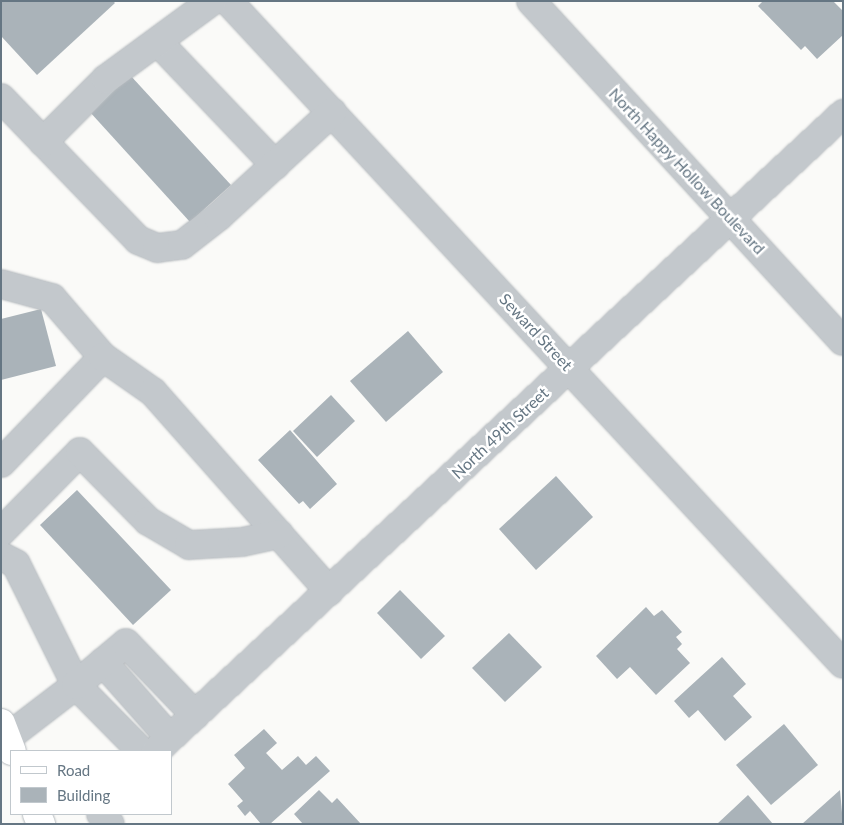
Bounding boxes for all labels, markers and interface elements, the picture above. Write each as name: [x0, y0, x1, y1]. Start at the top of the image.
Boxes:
street label: North Happy Hollow Boulevard: [605, 84, 769, 258]
street label: Seward Street: [496, 290, 576, 374]
street label: North 49th Street: [448, 383, 552, 483]
legend: [10, 750, 172, 815]
text: Road: [57, 761, 90, 779]
text: Building: [57, 786, 110, 804]

